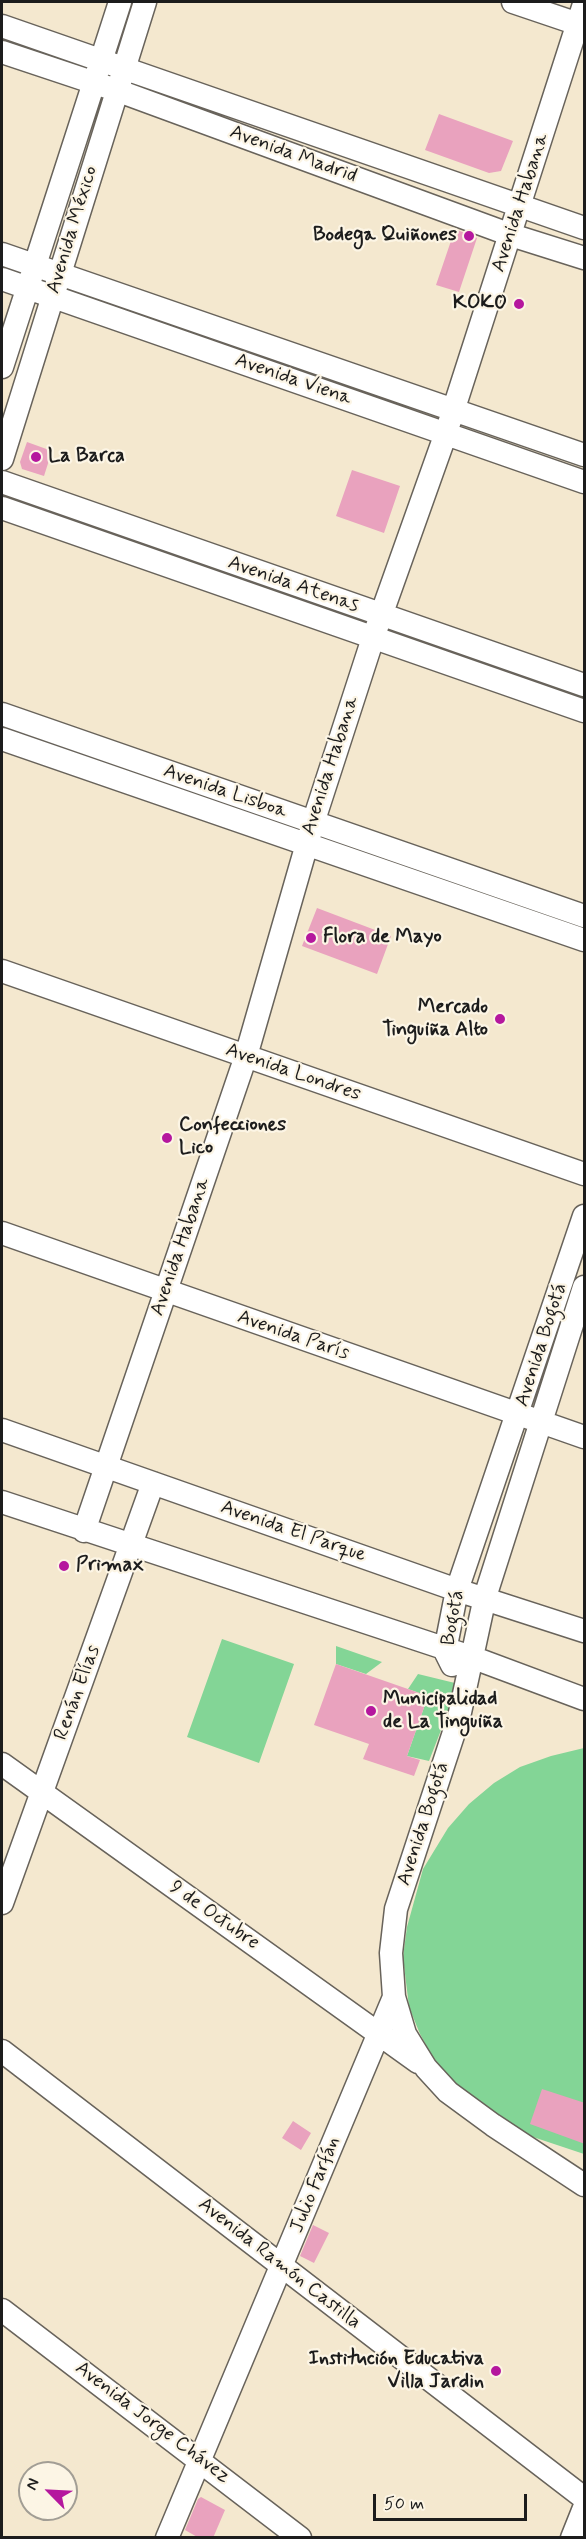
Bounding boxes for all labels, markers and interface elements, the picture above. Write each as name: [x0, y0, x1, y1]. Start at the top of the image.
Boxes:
street label: Avenida Madrid: [226, 121, 360, 189]
street label: Avenida Habana: [487, 131, 555, 275]
street label: Avenida México: [42, 163, 104, 297]
place label: Bodega Quiñones: [313, 224, 457, 248]
marker: Bodega Quiñones: [462, 229, 476, 243]
place label: KOKO: [453, 292, 507, 316]
marker: KOKO: [512, 297, 526, 311]
street label: Avenida Viena: [232, 349, 354, 411]
place label: La Barca: [48, 445, 125, 469]
marker: La Barca: [29, 450, 43, 464]
street label: Avenida Atenas: [224, 551, 362, 619]
street label: Avenida Habana: [297, 694, 365, 838]
street label: Avenida Lisboa: [160, 760, 290, 824]
place label: Flora de Mayo: [323, 926, 442, 950]
marker: Flora de Mayo: [304, 931, 318, 945]
place label: Mercado Tinguiña Alto: [382, 996, 488, 1043]
marker: Mercado Tinguiña Alto: [493, 1012, 507, 1026]
street label: Avenida Londres: [222, 1039, 364, 1107]
place label: Confecciones Lico: [179, 1114, 286, 1161]
marker: Confecciones Lico: [160, 1131, 174, 1145]
street label: Avenida Habana: [146, 1175, 216, 1319]
street label: Avenida Bogotá: [511, 1280, 573, 1410]
street label: Avenida París: [234, 1306, 352, 1366]
street label: Avenida El Parque: [217, 1496, 369, 1568]
place label: Primax: [76, 1554, 144, 1578]
marker: Primax: [57, 1559, 71, 1573]
street label: Bogotá: [437, 1588, 471, 1648]
street label: Renán Elías: [50, 1642, 106, 1744]
place label: Municipalidad de La Tinguiña: [383, 1688, 503, 1735]
marker: Municipalidad de La Tinguiña: [364, 1704, 378, 1718]
street label: Avenida Bogotá: [393, 1759, 455, 1889]
street label: 9 de Octubre: [164, 1876, 264, 1956]
street label: Julio Farfán: [286, 2133, 346, 2237]
street label: Avenida Ramón Castilla: [193, 2193, 365, 2335]
place label: Institución Educativa Villa Jardin: [308, 2348, 484, 2395]
street label: Avenida Jorge Chávez: [70, 2357, 234, 2489]
marker: Institución Educativa Villa Jardin: [489, 2364, 503, 2378]
north arrow: [18, 2461, 78, 2521]
text: N: [21, 2475, 45, 2493]
scale bar: [376, 2482, 530, 2520]
text: 50 m: [384, 2492, 424, 2516]

